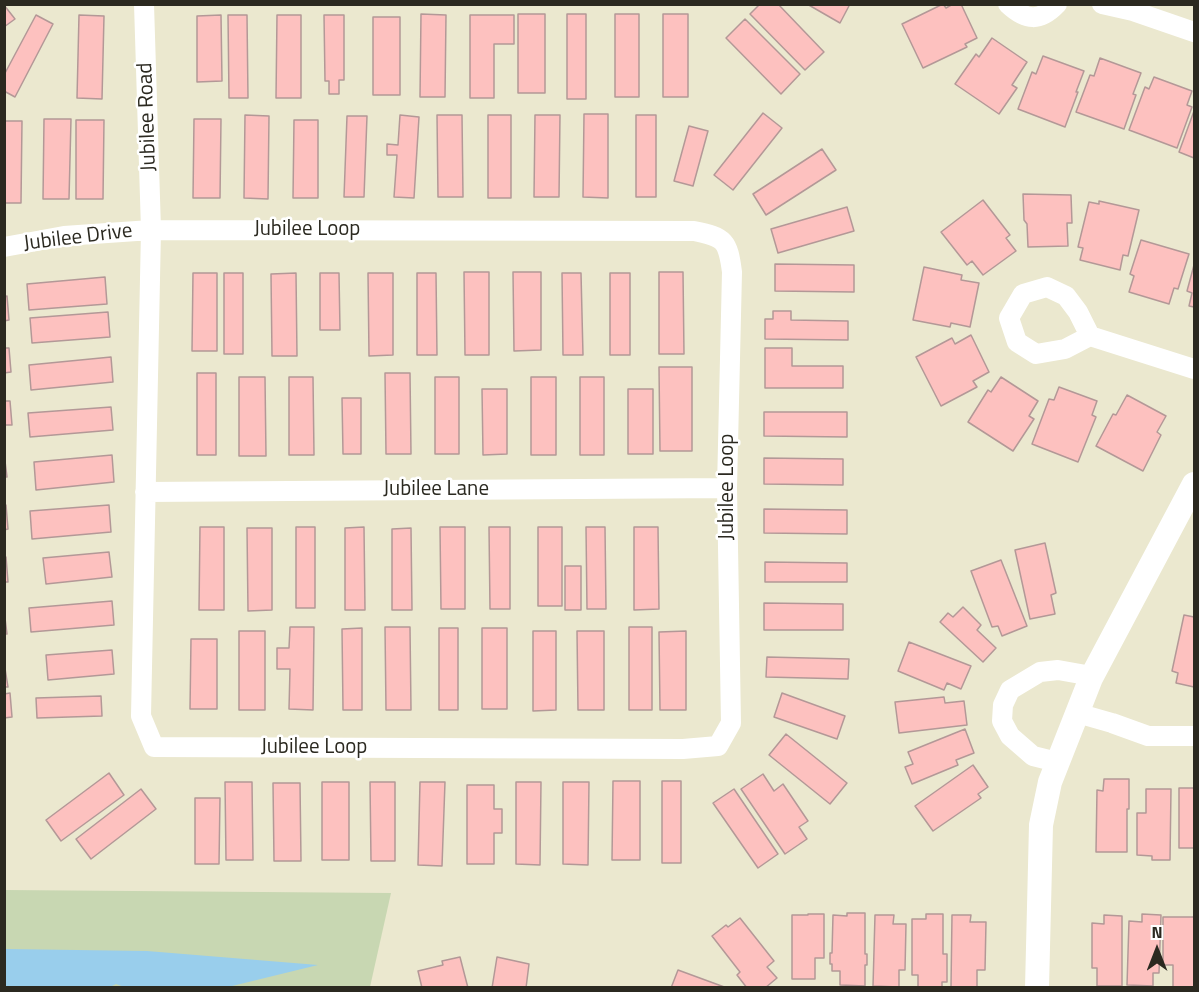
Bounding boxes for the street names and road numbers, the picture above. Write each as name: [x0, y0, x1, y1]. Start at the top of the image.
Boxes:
street label: Jubilee Road: [134, 62, 162, 172]
street label: Jubilee Loop: [254, 217, 360, 243]
street label: Jubilee Drive: [22, 219, 134, 257]
street label: Jubilee Loop: [715, 434, 741, 540]
street label: Jubilee Lane: [383, 477, 489, 503]
street label: Jubilee Loop: [261, 735, 367, 761]

